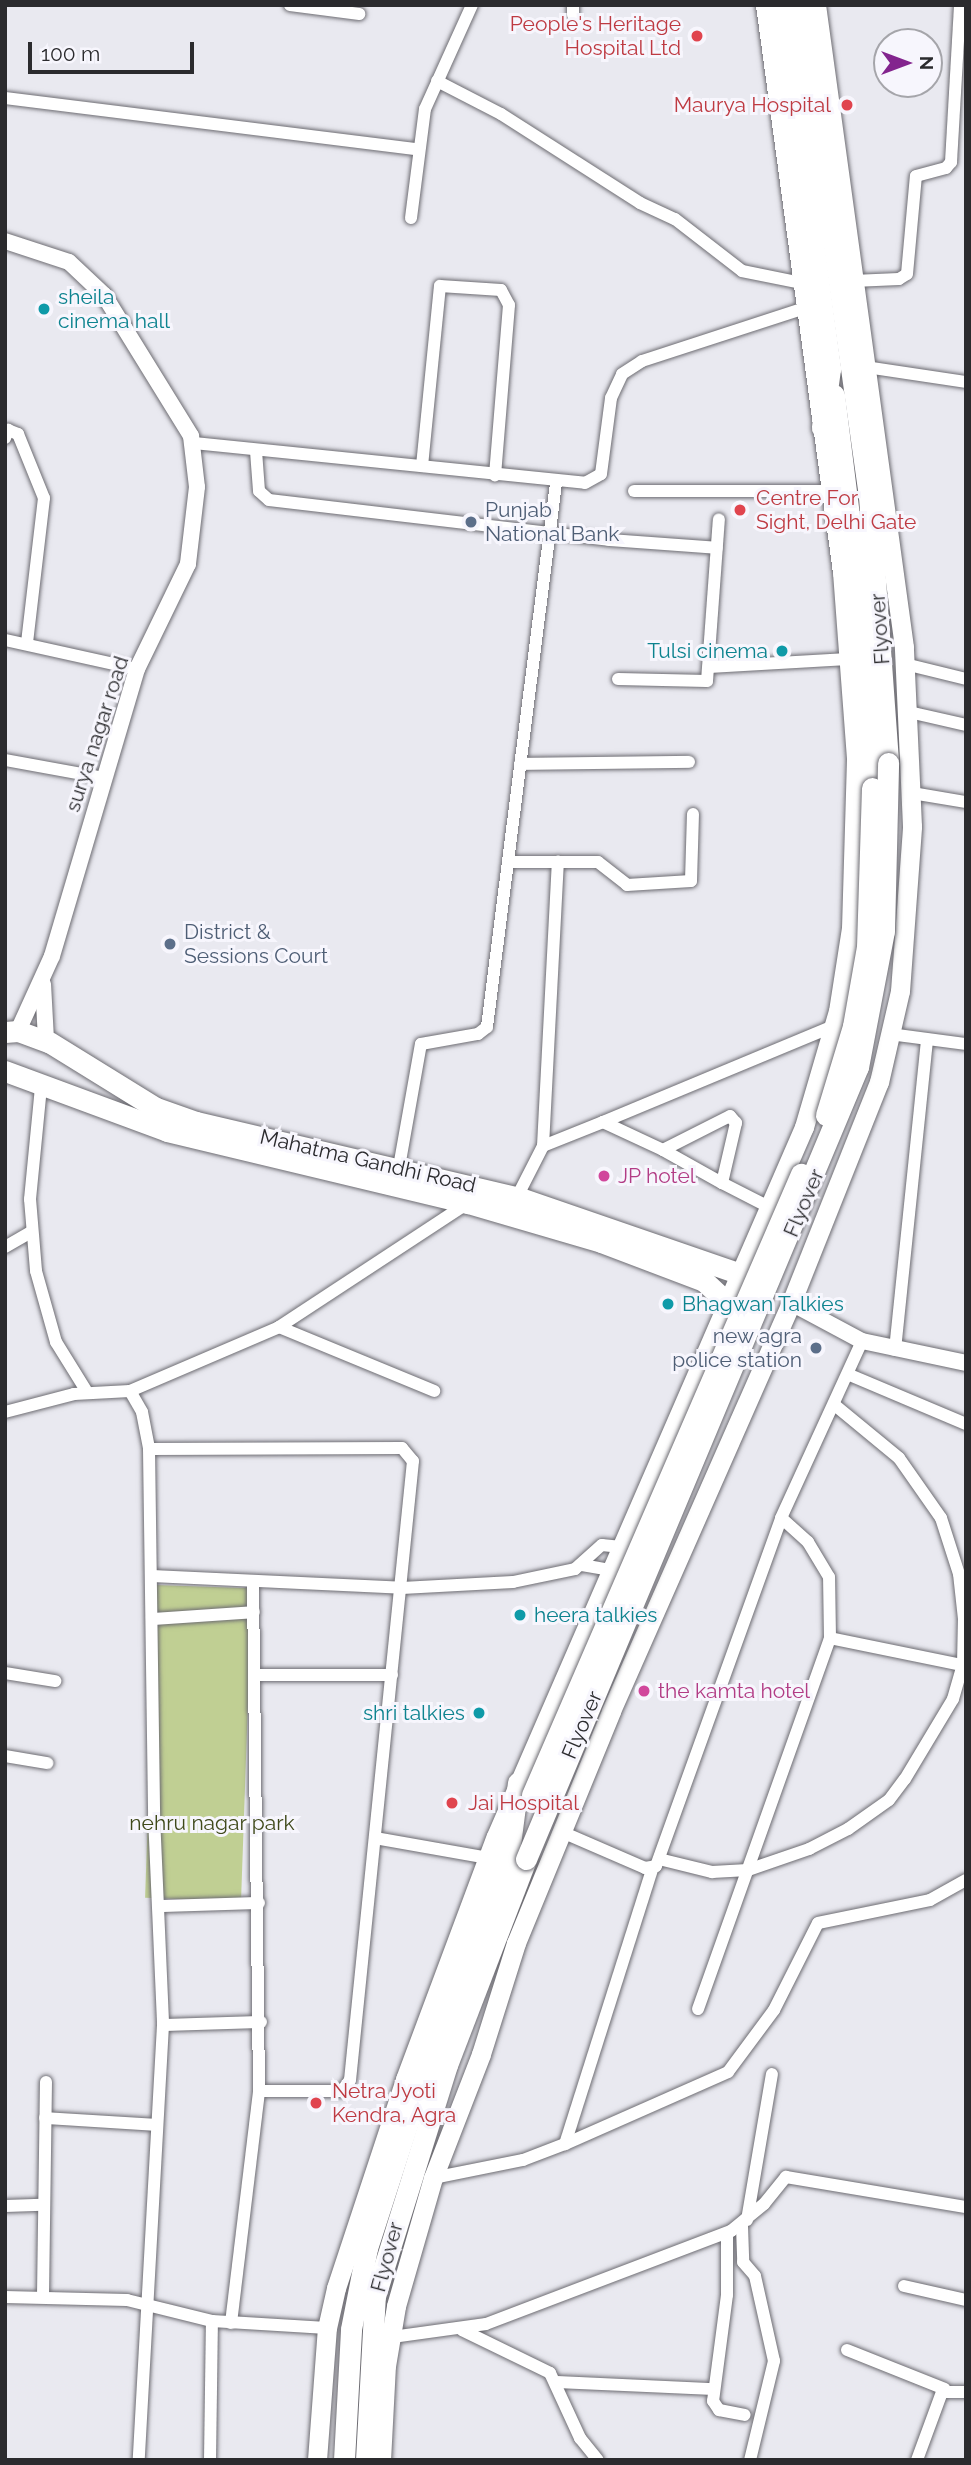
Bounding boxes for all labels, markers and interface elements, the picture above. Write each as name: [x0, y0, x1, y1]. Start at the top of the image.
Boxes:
place label: People's Heritage Hospital Ltd: [510, 11, 681, 61]
marker: People's Heritage Hospital Ltd: [687, 26, 707, 46]
scale bar: [32, 28, 198, 72]
north arrow: [873, 28, 943, 98]
text: 100 m: [41, 41, 100, 66]
text: N: [916, 56, 938, 70]
place label: Maurya Hospital: [674, 92, 831, 118]
marker: Maurya Hospital: [837, 95, 857, 115]
place label: sheila cinema hall: [58, 284, 170, 334]
marker: sheila cinema hall: [36, 301, 52, 317]
place label: Centre For Sight, Delhi Gate: [756, 485, 916, 535]
place label: Punjab National Bank: [485, 497, 620, 547]
marker: Centre For Sight, Delhi Gate: [730, 500, 750, 520]
marker: Punjab National Bank: [463, 514, 479, 530]
street label: Flyover: [865, 593, 895, 665]
place label: Tulsi cinema: [647, 638, 768, 664]
marker: Tulsi cinema: [774, 643, 790, 659]
street label: surya nagar road: [60, 653, 134, 815]
place label: District & Sessions Court: [184, 919, 328, 969]
marker: District & Sessions Court: [162, 936, 178, 952]
street label: Mahatma Gandhi Road: [258, 1124, 478, 1198]
place label: JP hotel: [618, 1163, 696, 1189]
street label: Flyover: [778, 1165, 830, 1241]
marker: JP hotel: [596, 1168, 612, 1184]
place label: Bhagwan Talkies: [682, 1291, 844, 1317]
marker: Bhagwan Talkies: [660, 1296, 676, 1312]
place label: new agra police station: [672, 1323, 802, 1373]
marker: new agra police station: [808, 1340, 824, 1356]
place label: heera talkies: [534, 1602, 657, 1628]
marker: heera talkies: [512, 1607, 528, 1623]
place label: the kamta hotel: [658, 1678, 810, 1704]
marker: the kamta hotel: [636, 1683, 652, 1699]
street label: Flyover: [556, 1687, 608, 1763]
place label: shri talkies: [363, 1700, 465, 1726]
marker: shri talkies: [471, 1705, 487, 1721]
place label: Jai Hospital: [468, 1790, 579, 1816]
marker: Jai Hospital: [442, 1793, 462, 1813]
park label: nehru nagar park: [129, 1810, 295, 1836]
place label: Netra Jyoti Kendra, Agra: [332, 2078, 457, 2128]
marker: Netra Jyoti Kendra, Agra: [306, 2093, 326, 2113]
street label: Flyover: [366, 2219, 408, 2295]

